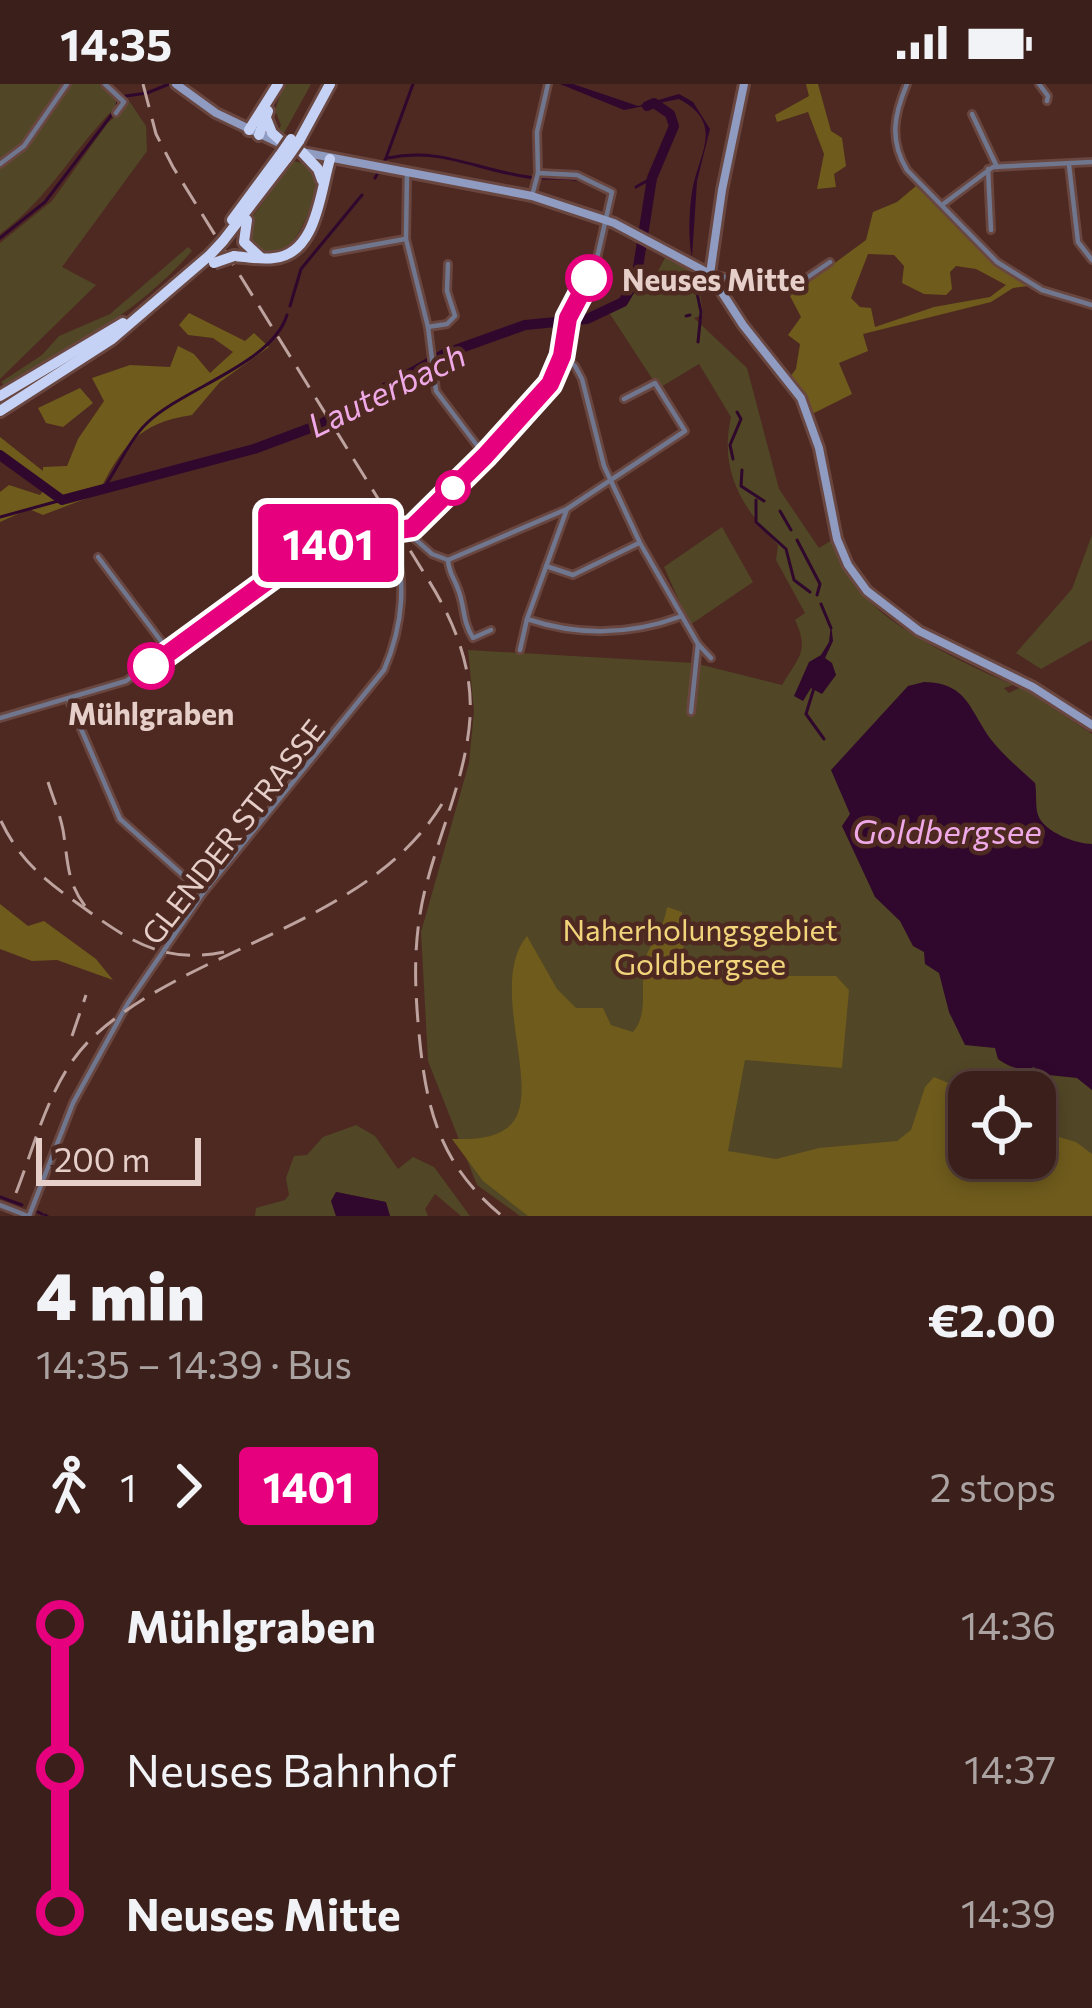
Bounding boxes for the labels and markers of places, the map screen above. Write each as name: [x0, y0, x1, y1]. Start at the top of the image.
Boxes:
marker: Neuses Mitte: [567, 256, 611, 300]
place label: Neuses Mitte: [622, 260, 805, 297]
unlabelled marker: [437, 472, 469, 504]
marker: Mühlgraben: [129, 644, 173, 688]
place label: Mühlgraben: [68, 694, 234, 731]

